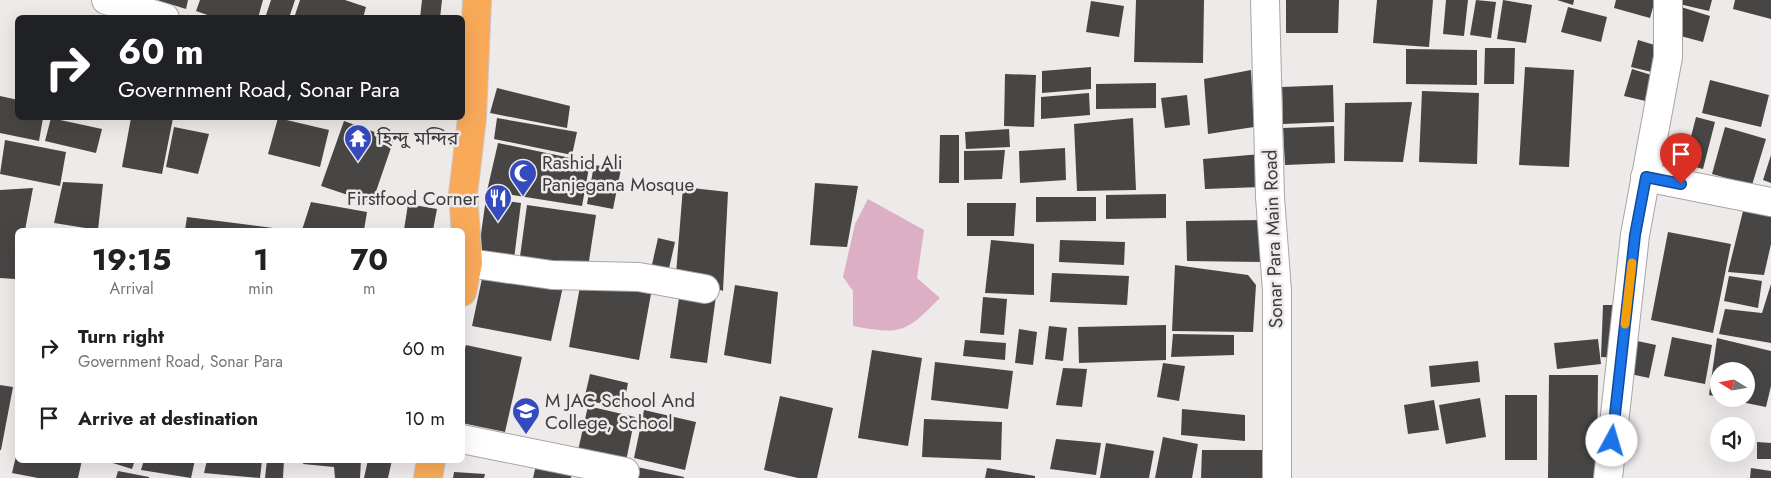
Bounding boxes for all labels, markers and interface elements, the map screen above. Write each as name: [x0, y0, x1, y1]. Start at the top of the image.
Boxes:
text: 60 m: [118, 27, 204, 77]
icon: right: [35, 35, 100, 100]
text: Government Road, Sonar Para: [118, 73, 400, 105]
temple icon: হিন্দু মন্দির: [343, 123, 373, 162]
place label: হিন্দু মন্দির: [376, 125, 459, 152]
pin: [1660, 133, 1702, 184]
icon: arrive: [1667, 140, 1695, 168]
place label: Rashid Ali Panjegana Mosque: [542, 149, 695, 198]
street label: Sonar Para Main Road: [1256, 149, 1290, 329]
mosque icon: Rashid Ali Panjegana Mosque: [508, 158, 538, 197]
restaurant icon: Firstfood Corner: [483, 183, 513, 222]
place label: Firstfood Corner: [347, 185, 479, 212]
text: 19:15: [92, 238, 171, 281]
text: 1: [253, 238, 268, 281]
text: 70: [350, 238, 388, 281]
text: Arrival: [110, 277, 154, 300]
text: min: [248, 277, 273, 300]
text: m: [363, 277, 375, 300]
text: Turn right: [78, 323, 164, 350]
icon: right: [35, 334, 63, 362]
text: 60 m: [402, 335, 445, 362]
text: Government Road, Sonar Para: [78, 350, 283, 373]
north arrow: [1710, 362, 1755, 408]
map controls: [1710, 362, 1755, 462]
place label: M JAC School And College, School: [545, 387, 695, 436]
school or university icon: M JAC School And College, School: [511, 396, 541, 435]
icon: arrive: [35, 404, 63, 432]
text: Arrive at destination: [78, 405, 258, 432]
text: 10 m: [405, 405, 445, 432]
position arrow: [1585, 414, 1637, 466]
button: sound: [1710, 417, 1755, 462]

